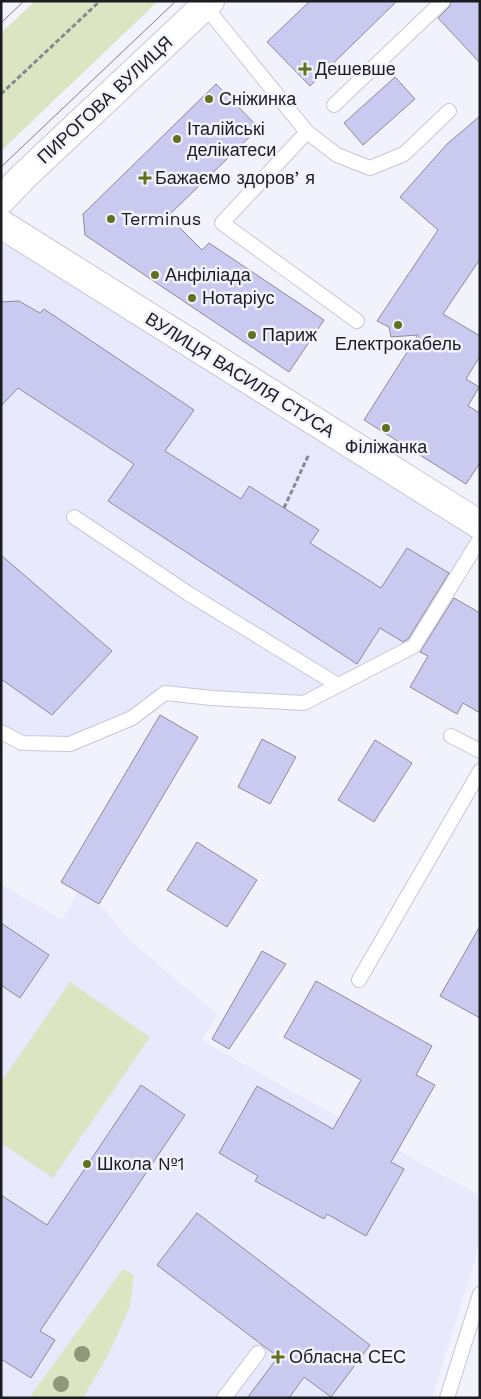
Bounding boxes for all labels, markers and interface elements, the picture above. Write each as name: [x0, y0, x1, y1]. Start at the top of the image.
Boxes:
street label: ПИРОГОВА ВУЛИЦЯ: [33, 32, 177, 168]
place label: Дешевше: [315, 58, 396, 79]
marker: Дешевше: [299, 63, 311, 75]
place label: Сніжинка: [219, 88, 297, 109]
marker: Сніжинка: [203, 93, 215, 105]
place label: Італійські делікатеси: [187, 118, 276, 160]
marker: Італійські делікатеси: [171, 133, 183, 145]
place label: Бажаємо здоровʼя: [155, 167, 315, 188]
marker: Бажаємо здоровʼя: [139, 172, 151, 184]
place label: Terminus: [121, 208, 201, 229]
marker: Terminus: [105, 213, 117, 225]
place label: Анфіліада: [165, 264, 252, 285]
marker: Анфіліада: [149, 269, 161, 281]
place label: Нотаріус: [202, 287, 274, 308]
marker: Нотаріус: [186, 292, 198, 304]
street label: ВУЛИЦЯ ВАСИЛЯ СТУСА: [142, 308, 339, 441]
marker: Електрокабель: [392, 319, 404, 331]
place label: Париж: [262, 324, 317, 345]
marker: Париж: [246, 329, 258, 341]
place label: Електрокабель: [335, 333, 461, 354]
marker: Філіжанка: [380, 422, 392, 434]
place label: Філіжанка: [345, 436, 428, 457]
place label: Школа №1: [97, 1153, 185, 1174]
marker: Школа №1: [81, 1158, 93, 1170]
place label: Обласна СЕС: [289, 1346, 406, 1367]
marker: Обласна СЕС: [271, 1350, 285, 1364]

